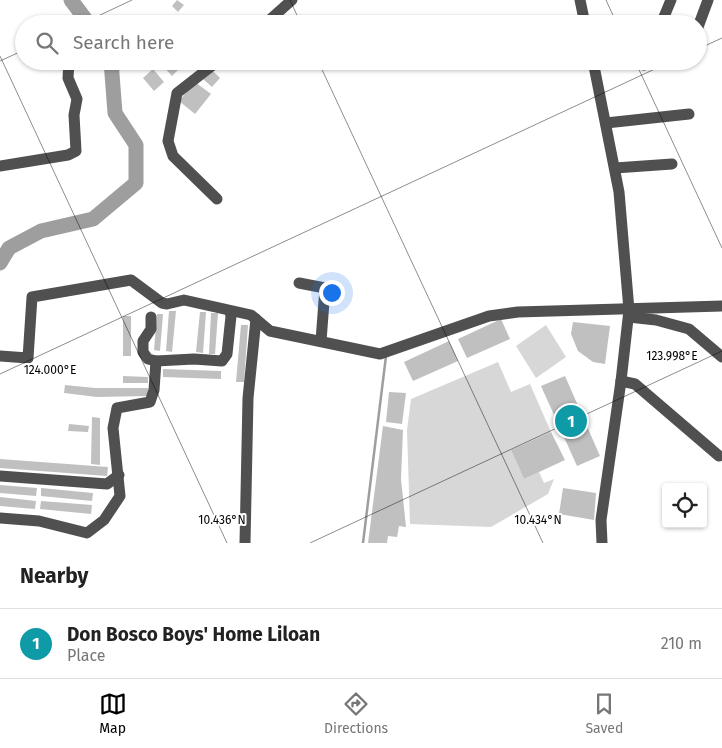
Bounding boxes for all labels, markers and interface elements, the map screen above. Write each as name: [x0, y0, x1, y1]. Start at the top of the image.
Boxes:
search box: [15, 15, 707, 70]
icon: search: [33, 29, 61, 57]
text: Search here: [73, 31, 174, 54]
your location: [319, 280, 345, 306]
text: 123.998°E: [646, 349, 698, 363]
text: 124.000°E: [24, 363, 76, 377]
pin: 1: [555, 402, 587, 440]
map controls: [662, 483, 707, 528]
button: locate: [662, 483, 707, 528]
text: 10.436°N: [198, 513, 246, 527]
text: 10.434°N: [514, 513, 562, 527]
text: Nearby: [20, 563, 88, 589]
text: Don Bosco Boys' Home Liloan: [67, 623, 320, 646]
text: 1: [32, 634, 40, 653]
text: 210 m: [661, 634, 702, 653]
text: Place: [67, 646, 106, 665]
tab: Map: [99, 690, 127, 737]
tab: Directions: [324, 690, 388, 737]
tab: Saved: [585, 690, 623, 737]

